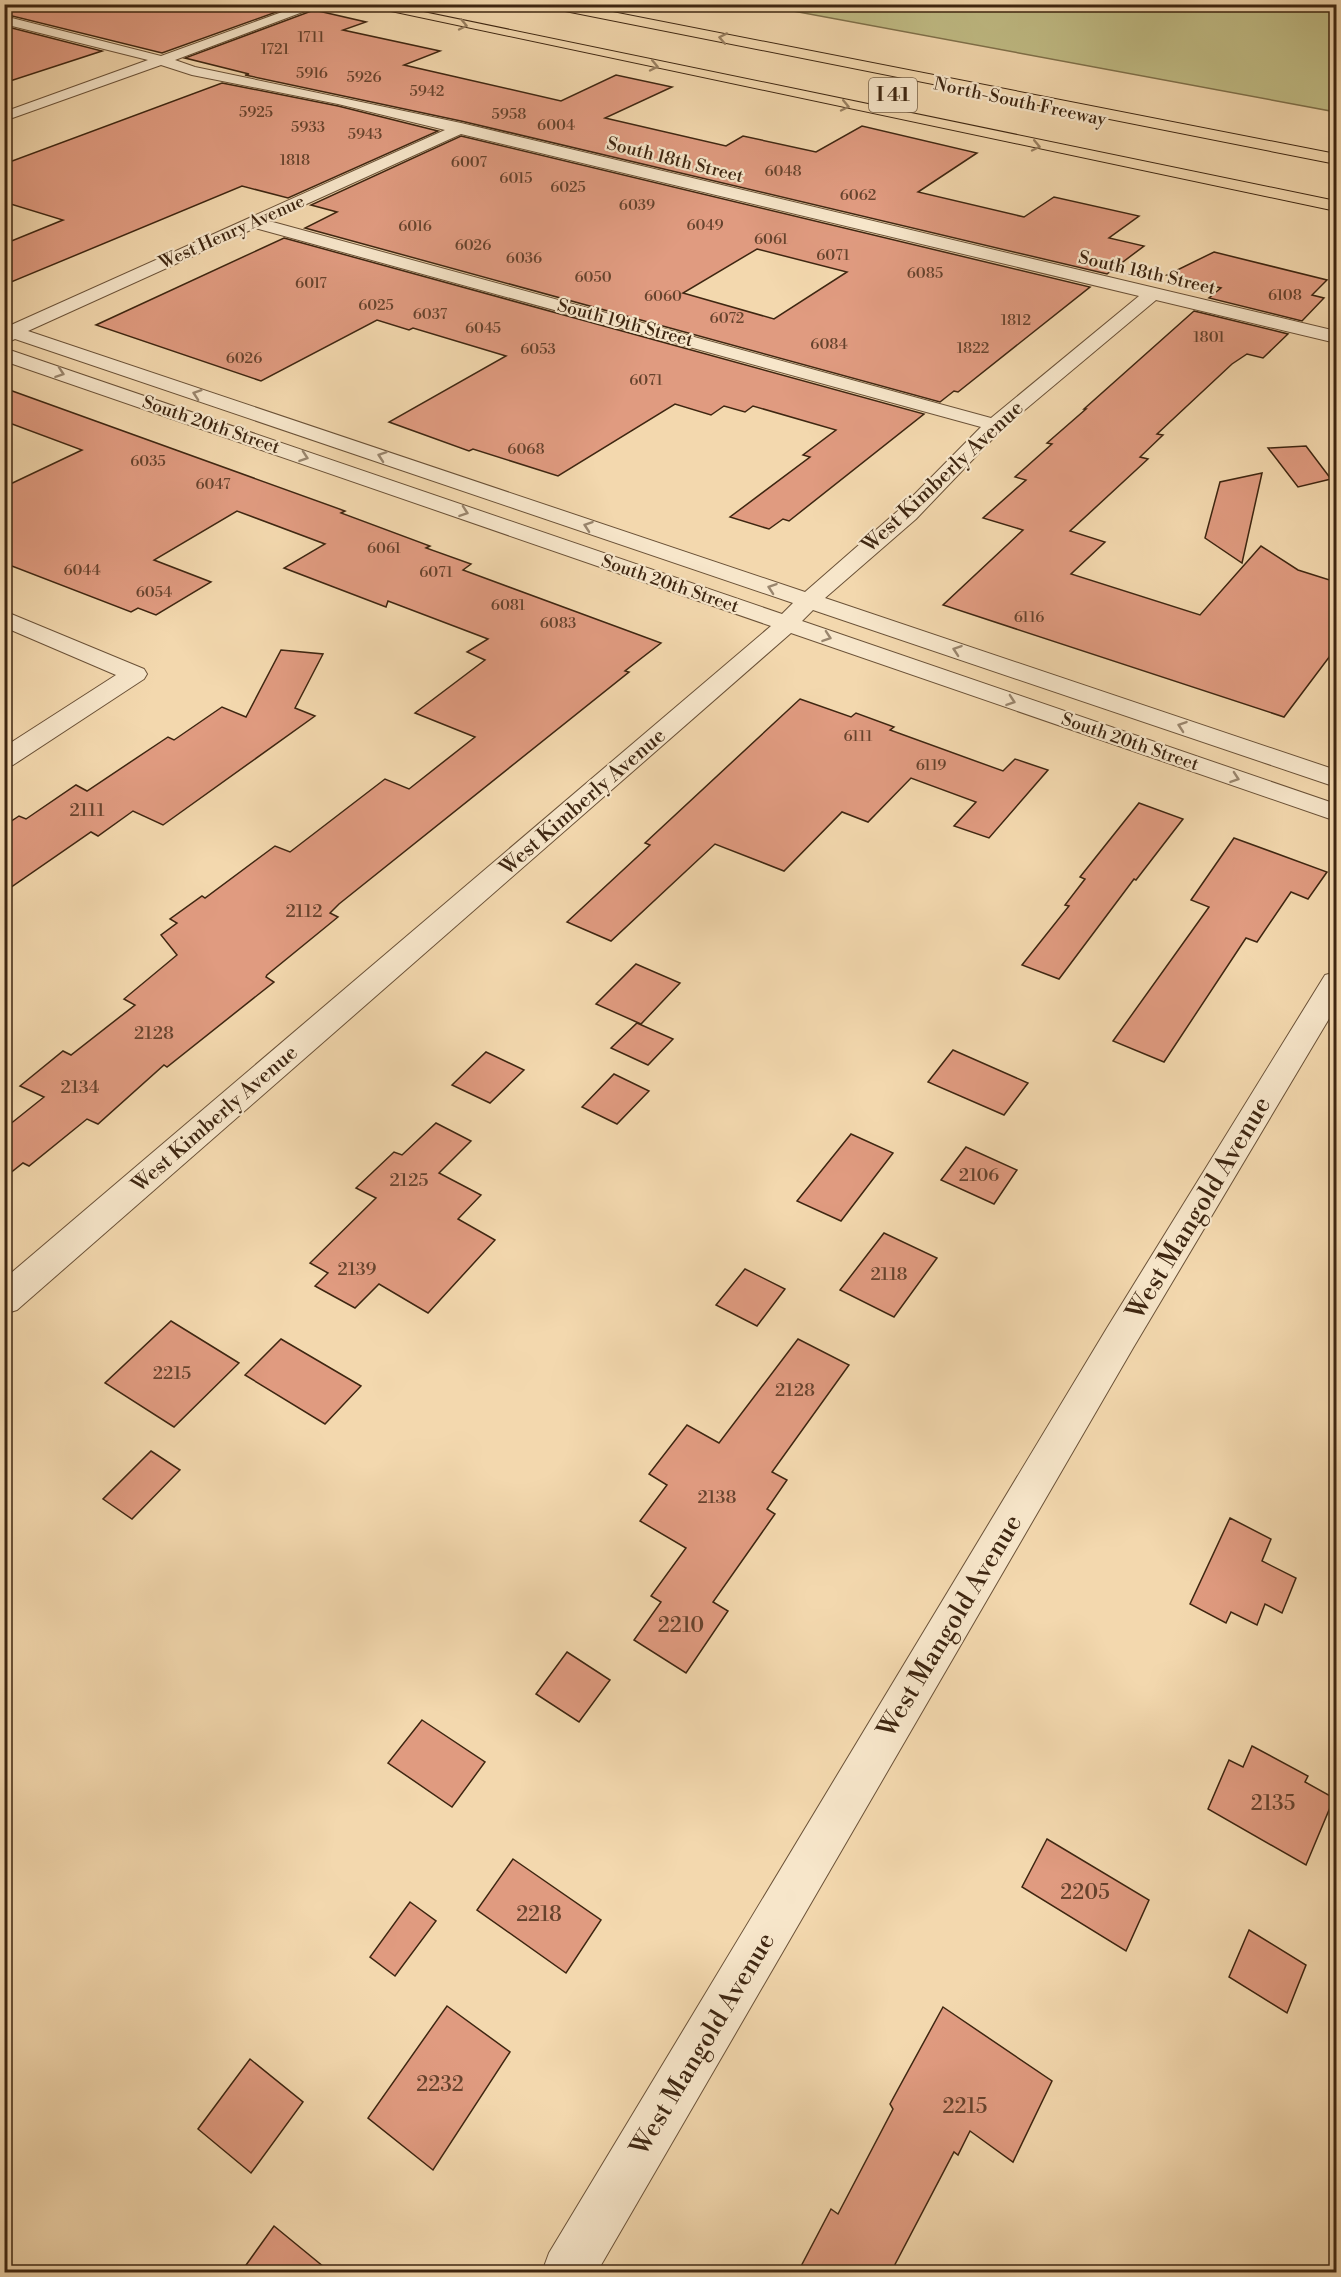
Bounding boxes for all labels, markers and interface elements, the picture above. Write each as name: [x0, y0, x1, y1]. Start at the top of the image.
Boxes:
one-way arrow: [458, 18, 468, 31]
house number: 1711: [297, 28, 325, 47]
one-way arrow: [718, 32, 728, 45]
house number: 1721: [261, 40, 290, 59]
one-way arrow: [649, 58, 659, 71]
house number: 5916: [296, 64, 328, 83]
house number: 5926: [347, 68, 382, 87]
street label: North-South Freeway: [932, 72, 1109, 132]
road number: I 41: [869, 78, 917, 112]
house number: 5942: [410, 82, 444, 101]
one-way arrow: [840, 98, 850, 111]
house number: 5925: [239, 103, 273, 122]
house number: 5958: [492, 105, 526, 124]
house number: 6004: [537, 116, 575, 135]
house number: 5933: [291, 118, 325, 137]
house number: 5943: [348, 125, 382, 144]
street label: South 18th Street: [604, 132, 746, 188]
one-way arrow: [1030, 139, 1040, 152]
house number: 1818: [280, 151, 310, 170]
house number: 6007: [451, 153, 488, 172]
house number: 6048: [764, 162, 802, 181]
house number: 6015: [499, 169, 533, 188]
house number: 6025: [550, 178, 586, 197]
house number: 6062: [840, 186, 876, 205]
street label: West Henry Avenue: [155, 190, 308, 275]
house number: 6039: [619, 196, 655, 215]
house number: 6049: [686, 216, 724, 235]
house number: 6016: [398, 217, 432, 236]
house number: 6061: [754, 230, 789, 249]
house number: 6026: [455, 236, 491, 255]
house number: 6071: [816, 246, 850, 265]
street label: South 18th Street: [1076, 246, 1218, 300]
house number: 6036: [506, 249, 542, 268]
house number: 6085: [907, 264, 943, 283]
house number: 6050: [574, 268, 612, 287]
house number: 6017: [295, 274, 327, 293]
house number: 6108: [1268, 286, 1302, 305]
house number: 6060: [644, 287, 682, 306]
street label: South 19th Street: [555, 294, 696, 352]
house number: 6025: [358, 296, 394, 315]
house number: 6037: [413, 305, 448, 324]
house number: 6072: [710, 309, 744, 328]
house number: 1812: [1001, 311, 1031, 330]
house number: 6045: [465, 319, 501, 338]
house number: 1801: [1193, 328, 1225, 347]
house number: 6084: [810, 335, 848, 354]
house number: 1822: [957, 339, 989, 358]
house number: 6053: [520, 340, 556, 359]
house number: 6026: [226, 349, 262, 368]
one-way arrow: [54, 365, 65, 378]
house number: 6071: [629, 371, 663, 390]
one-way arrow: [192, 388, 203, 401]
street label: South 20th Street: [139, 391, 283, 459]
street label: West Kimberly Avenue: [856, 395, 1029, 559]
house number: 6068: [507, 440, 545, 459]
one-way arrow: [298, 449, 309, 462]
one-way arrow: [377, 451, 388, 464]
house number: 6035: [130, 452, 166, 471]
house number: 6047: [196, 475, 231, 494]
one-way arrow: [458, 505, 469, 517]
one-way arrow: [583, 520, 594, 533]
house number: 6061: [367, 539, 402, 558]
street label: South 20th Street: [598, 550, 742, 618]
house number: 6044: [63, 561, 101, 580]
house number: 6071: [419, 563, 453, 582]
one-way arrow: [768, 582, 778, 595]
house number: 6054: [136, 583, 172, 602]
house number: 6081: [491, 596, 526, 615]
house number: 6116: [1014, 608, 1044, 627]
house number: 6083: [540, 614, 576, 633]
one-way arrow: [821, 630, 831, 643]
one-way arrow: [952, 645, 963, 658]
one-way arrow: [1005, 694, 1016, 706]
street label: South 20th Street: [1058, 708, 1202, 776]
one-way arrow: [1177, 721, 1188, 734]
street label: West Kimberly Avenue: [494, 723, 671, 882]
house number: 6111: [843, 727, 873, 746]
house number: 6119: [916, 756, 946, 775]
one-way arrow: [1229, 771, 1240, 784]
house number: 2111: [70, 799, 105, 822]
house number: 2112: [285, 900, 323, 923]
house number: 2128: [134, 1022, 174, 1045]
street label: West Kimberly Avenue: [126, 1040, 303, 1199]
house number: 2134: [60, 1076, 100, 1099]
street label: West Mangold Avenue: [1119, 1091, 1278, 1326]
house number: 2106: [959, 1164, 999, 1187]
house number: 2125: [390, 1169, 428, 1192]
house number: 2139: [337, 1258, 377, 1281]
house number: 2118: [870, 1263, 908, 1286]
house number: 2215: [153, 1362, 191, 1385]
house number: 2128: [775, 1379, 815, 1402]
house number: 2138: [697, 1486, 737, 1509]
street label: West Mangold Avenue: [870, 1509, 1029, 1744]
house number: 2210: [658, 1613, 704, 1639]
house number: 2135: [1251, 1791, 1295, 1817]
house number: 2205: [1060, 1880, 1110, 1906]
house number: 2218: [516, 1902, 562, 1928]
street label: West Mangold Avenue: [623, 1927, 782, 2162]
house number: 2232: [416, 2072, 464, 2098]
house number: 2215: [943, 2094, 987, 2120]

